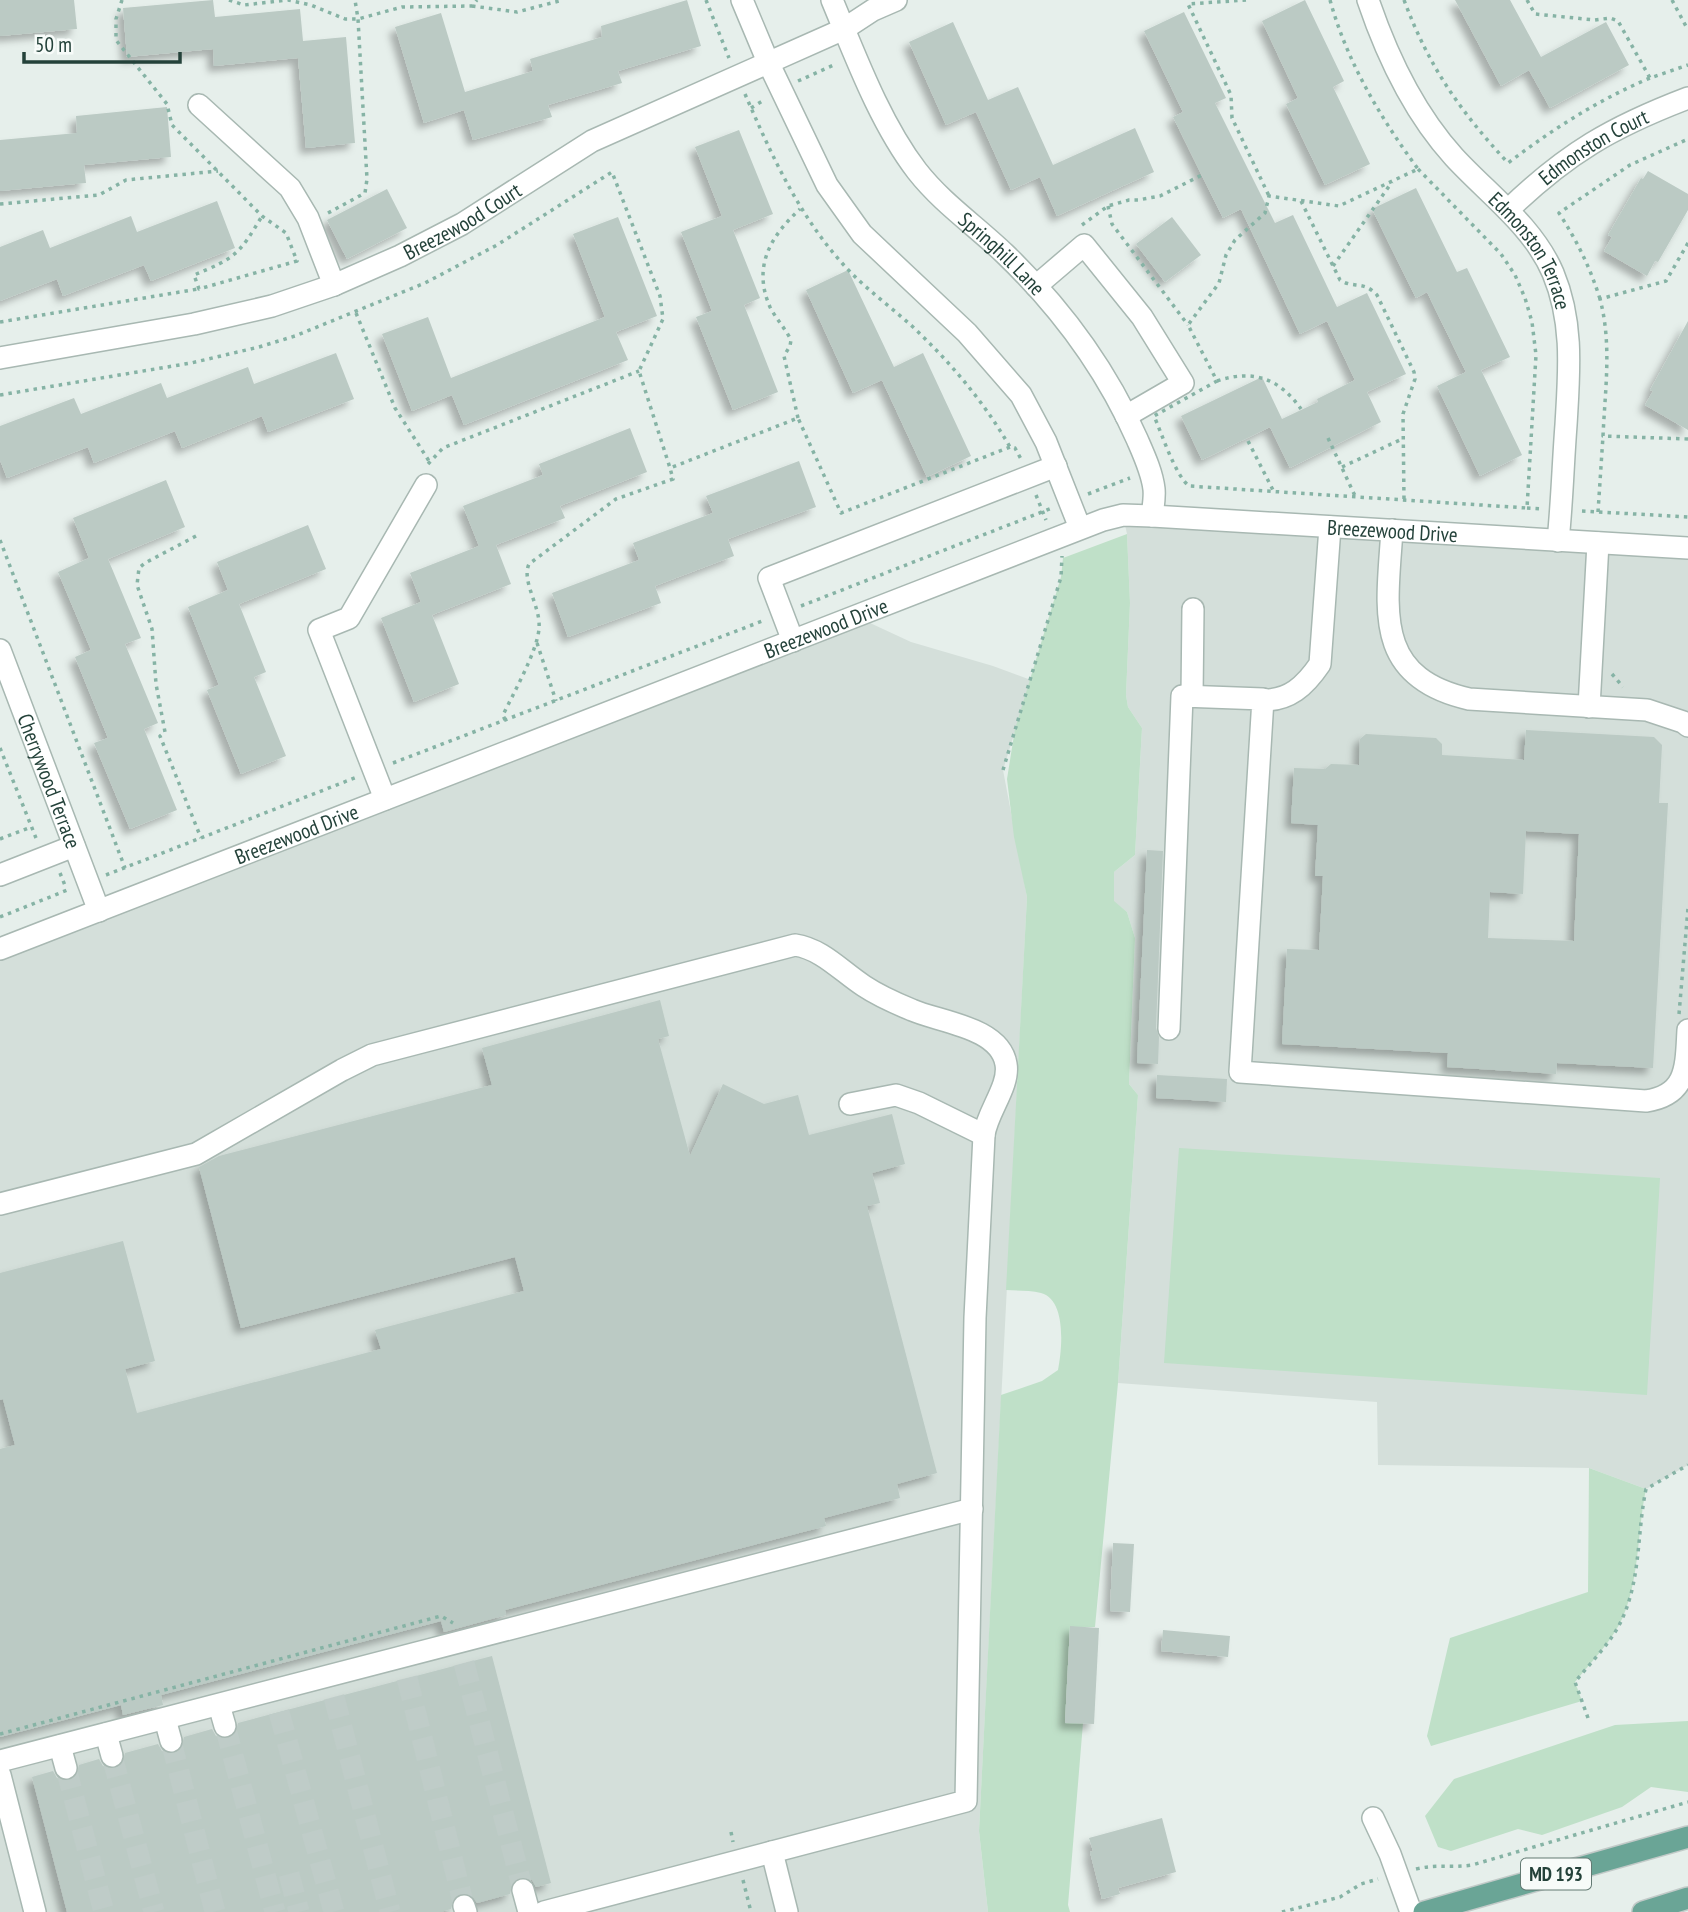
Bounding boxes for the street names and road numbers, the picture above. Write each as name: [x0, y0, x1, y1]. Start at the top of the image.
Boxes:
street label: Edmonston Court: [1533, 102, 1653, 190]
street label: Breezewood Court: [399, 176, 526, 265]
street label: Edmonston Terrace: [1483, 186, 1577, 312]
street label: Springhill Lane: [953, 206, 1051, 301]
street label: Breezewood Drive: [1326, 513, 1458, 548]
street label: Breezewood Drive: [760, 592, 892, 664]
street label: Cherrywood Terrace: [12, 710, 87, 852]
street label: Breezewood Drive: [231, 797, 362, 870]
road number: MD 193: [1521, 1858, 1591, 1890]

